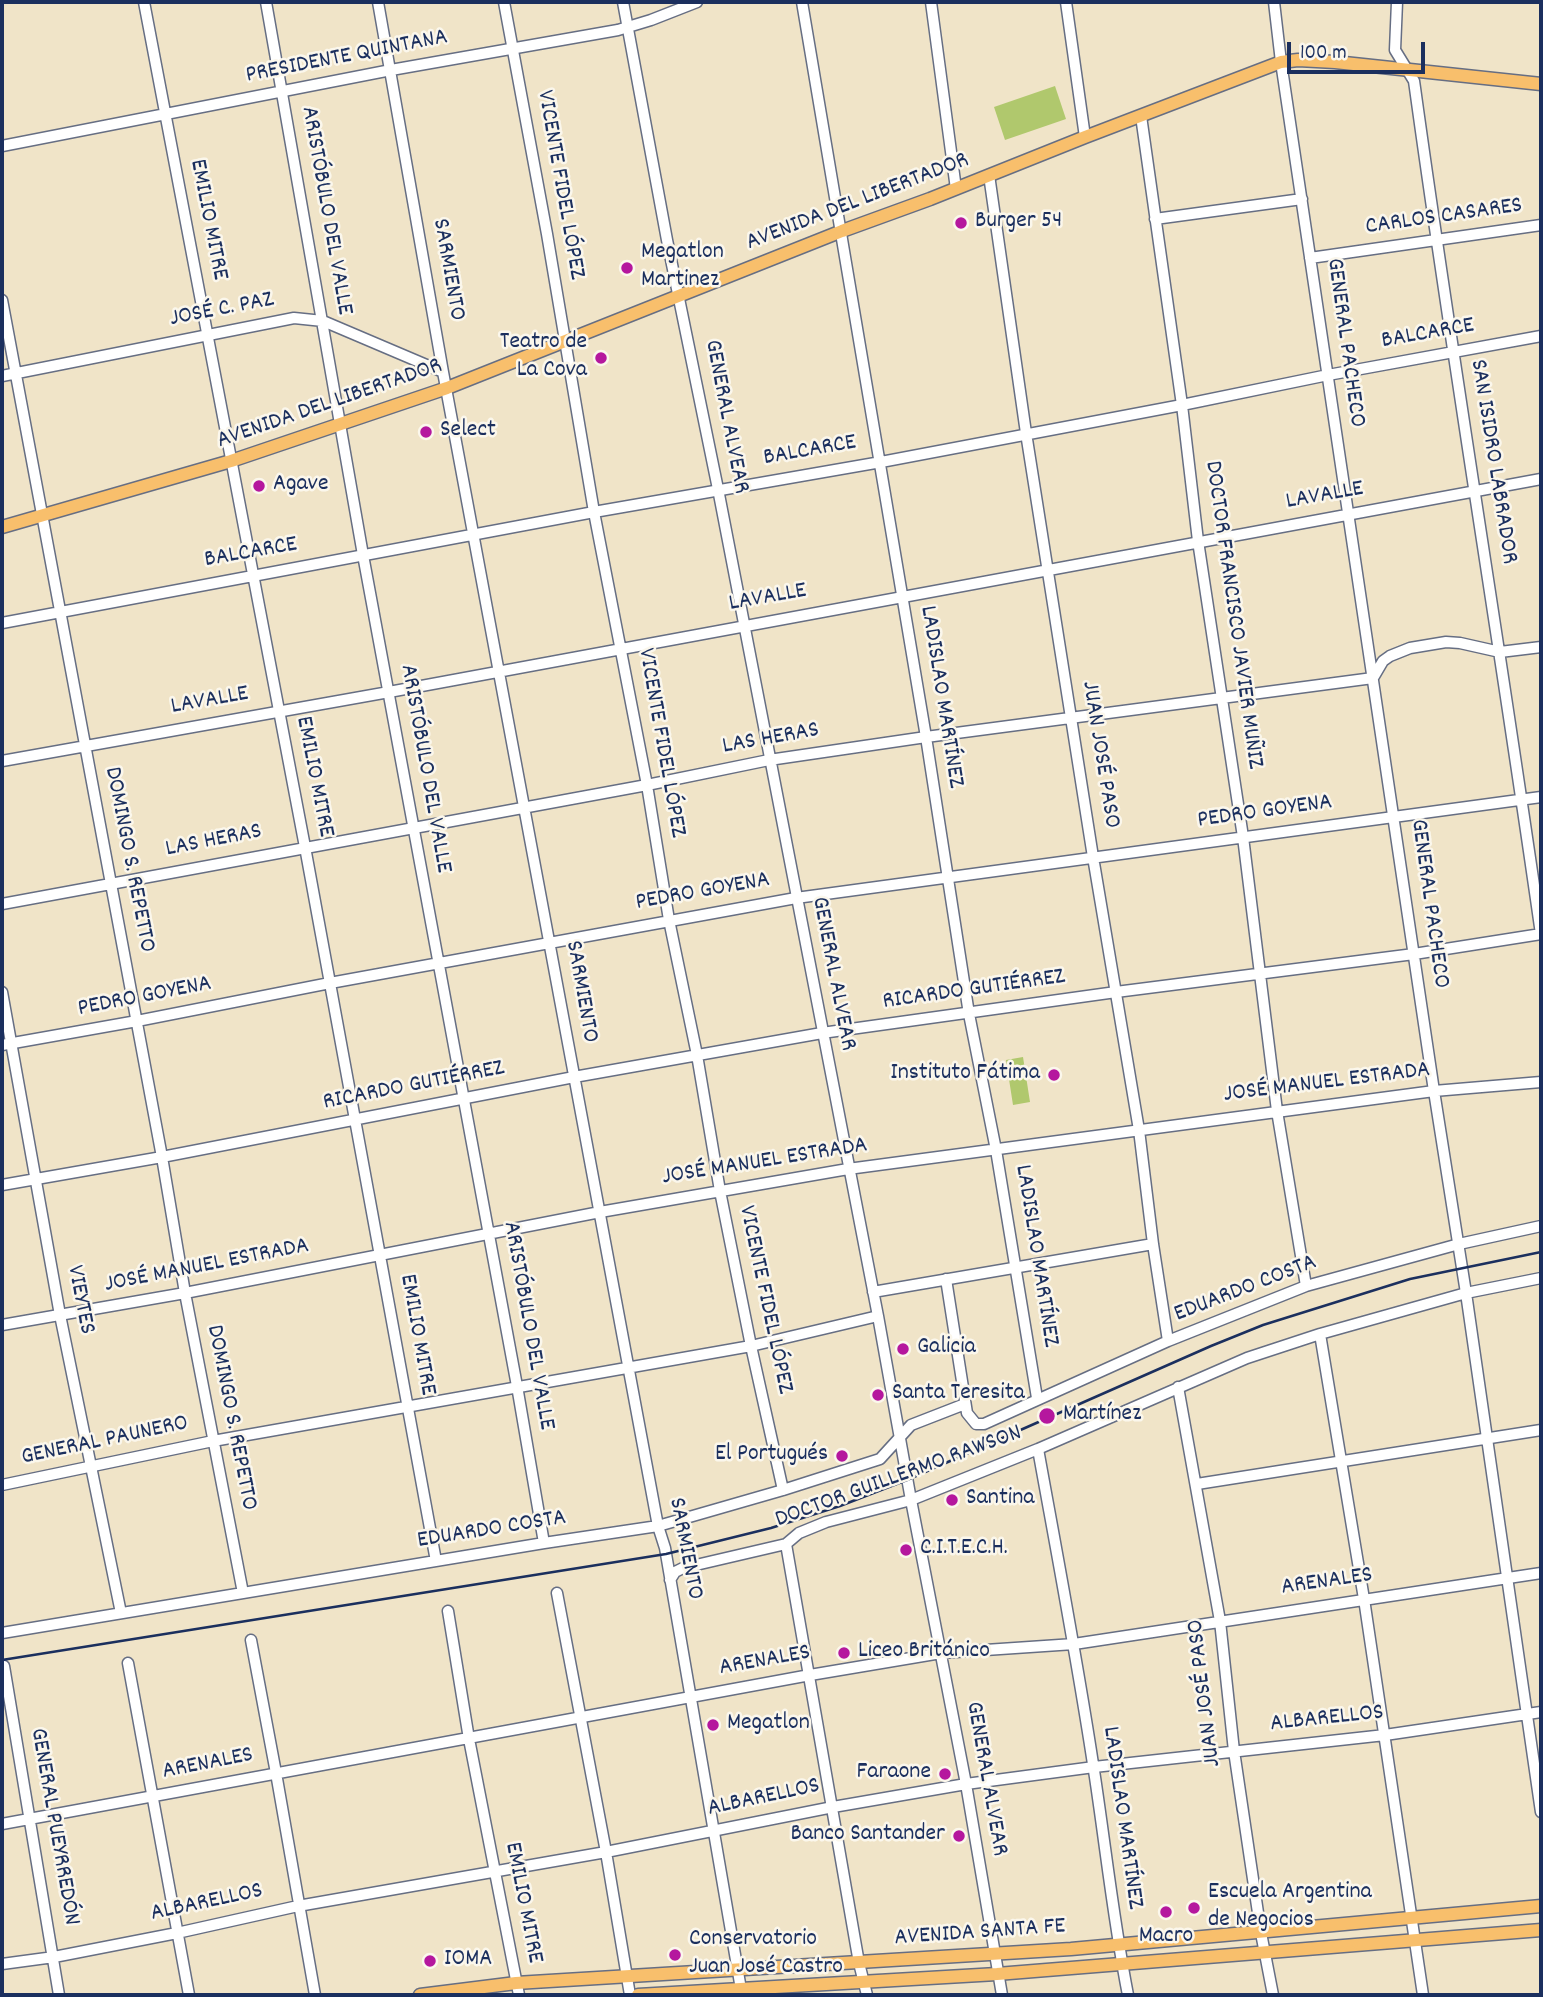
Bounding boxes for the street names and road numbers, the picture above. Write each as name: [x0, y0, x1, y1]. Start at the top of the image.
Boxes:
street label: PRESIDENTE QUINTANA: [244, 24, 450, 92]
street label: VICENTE FIDEL LÓPEZ: [528, 88, 590, 282]
street label: ARISTÓBULO DEL VALLE: [292, 104, 358, 318]
street label: AVENIDA DEL LIBERTADOR: [743, 147, 973, 259]
street label: EMILIO MITRE: [181, 157, 233, 283]
street label: CARLOS CASARES: [1364, 193, 1524, 243]
street label: SARMIENTO: [424, 217, 470, 323]
street label: GENERAL PACHECO: [1318, 257, 1370, 429]
street label: JOSÉ C. PAZ: [168, 287, 276, 335]
street label: BALCARCE: [1379, 313, 1477, 357]
street label: GENERAL ALVEAR: [696, 338, 754, 496]
street label: AVENIDA DEL LIBERTADOR: [214, 353, 446, 457]
street label: SAN ISIDRO LABRADOR: [1462, 358, 1522, 566]
street label: BALCARCE: [761, 430, 859, 474]
street label: DOCTOR FRANCISCO JAVIER MUÑIZ: [1196, 459, 1268, 771]
street label: LAVALLE: [1284, 476, 1366, 518]
street label: BALCARCE: [202, 532, 300, 576]
street label: LAVALLE: [727, 578, 809, 620]
street label: LADISLAO MARTÍNEZ: [911, 604, 969, 790]
street label: VICENTE FIDEL LÓPEZ: [629, 646, 691, 840]
street label: ARISTÓBULO DEL VALLE: [391, 662, 457, 876]
street label: JUAN JOSÉ PASO: [1073, 679, 1125, 831]
street label: LAVALLE: [169, 681, 251, 723]
street label: EMILIO MITRE: [287, 714, 339, 840]
street label: LAS HERAS: [720, 717, 822, 763]
street label: DOMINGO S. REPETTO: [96, 765, 160, 955]
street label: PEDRO GOYENA: [1196, 789, 1334, 837]
street label: GENERAL PACHECO: [1402, 818, 1454, 990]
street label: LAS HERAS: [163, 819, 265, 865]
street label: PEDRO GOYENA: [634, 867, 772, 919]
street label: GENERAL ALVEAR: [803, 895, 861, 1053]
street label: SARMIENTO: [557, 939, 603, 1045]
street label: RICARDO GUTIÉRREZ: [881, 964, 1067, 1018]
street label: PEDRO GOYENA: [76, 971, 214, 1025]
street label: RICARDO GUTIÉRREZ: [321, 1055, 507, 1119]
street label: JOSÉ MANUEL ESTRADA: [1222, 1057, 1432, 1111]
street label: JOSÉ MANUEL ESTRADA: [660, 1133, 870, 1193]
street label: LADISLAO MARTÍNEZ: [1006, 1163, 1064, 1349]
street label: VICENTE FIDEL LÓPEZ: [730, 1203, 798, 1397]
street label: ARISTÓBULO DEL VALLE: [494, 1219, 560, 1433]
street label: JOSÉ MANUEL ESTRADA: [102, 1233, 312, 1301]
street label: EDUARDO COSTA: [1171, 1250, 1321, 1330]
street label: VIEYTES: [58, 1263, 100, 1337]
street label: EMILIO MITRE: [391, 1272, 441, 1398]
street label: DOMINGO S. REPETTO: [198, 1323, 262, 1513]
street label: GENERAL PAUNERO: [19, 1410, 191, 1474]
street label: DOCTOR GUILLERMO RAWSON: [772, 1420, 1026, 1536]
street label: SARMIENTO: [660, 1496, 708, 1602]
street label: EDUARDO COSTA: [416, 1505, 568, 1557]
street label: ARENALES: [1279, 1562, 1375, 1604]
street label: JUAN JOSÉ PASO: [1183, 1617, 1229, 1769]
street label: ARENALES: [717, 1640, 813, 1684]
street label: GENERAL ALVEAR: [957, 1700, 1013, 1858]
street label: ALBARELLOS: [1269, 1700, 1385, 1740]
street label: LADISLAO MARTÍNEZ: [1094, 1725, 1148, 1911]
street label: GENERAL PUEYRREDÓN: [21, 1726, 85, 1928]
street label: ARENALES: [160, 1742, 256, 1788]
street label: ALBARELLOS: [705, 1773, 823, 1825]
street label: EMILIO MITRE: [496, 1840, 548, 1966]
street label: ALBARELLOS: [148, 1878, 266, 1930]
street label: AVENIDA SANTA FE: [894, 1914, 1066, 1954]

